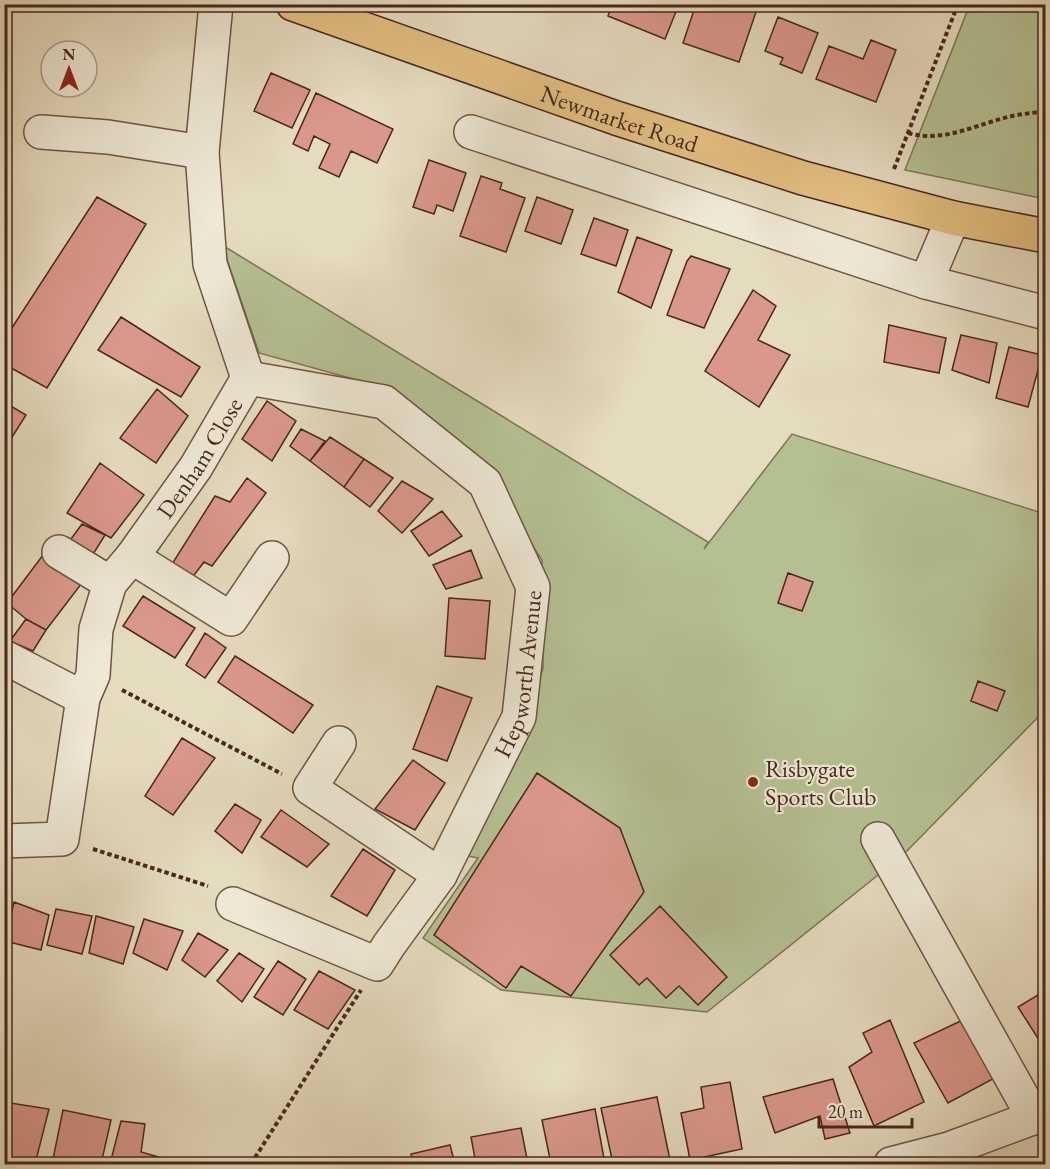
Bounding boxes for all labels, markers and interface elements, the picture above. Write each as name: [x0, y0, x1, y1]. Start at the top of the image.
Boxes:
north arrow: [39, 39, 99, 99]
text: N: [63, 44, 76, 65]
street label: Newmarket Road: [537, 77, 703, 159]
street label: Denham Close: [149, 391, 249, 524]
street label: Hepworth Avenue: [486, 589, 548, 762]
place label: Risbygate Sports Club: [765, 753, 876, 812]
marker: Risbygate Sports Club: [746, 775, 760, 789]
scale bar: [819, 1091, 912, 1129]
text: 20 m: [828, 1100, 863, 1123]

